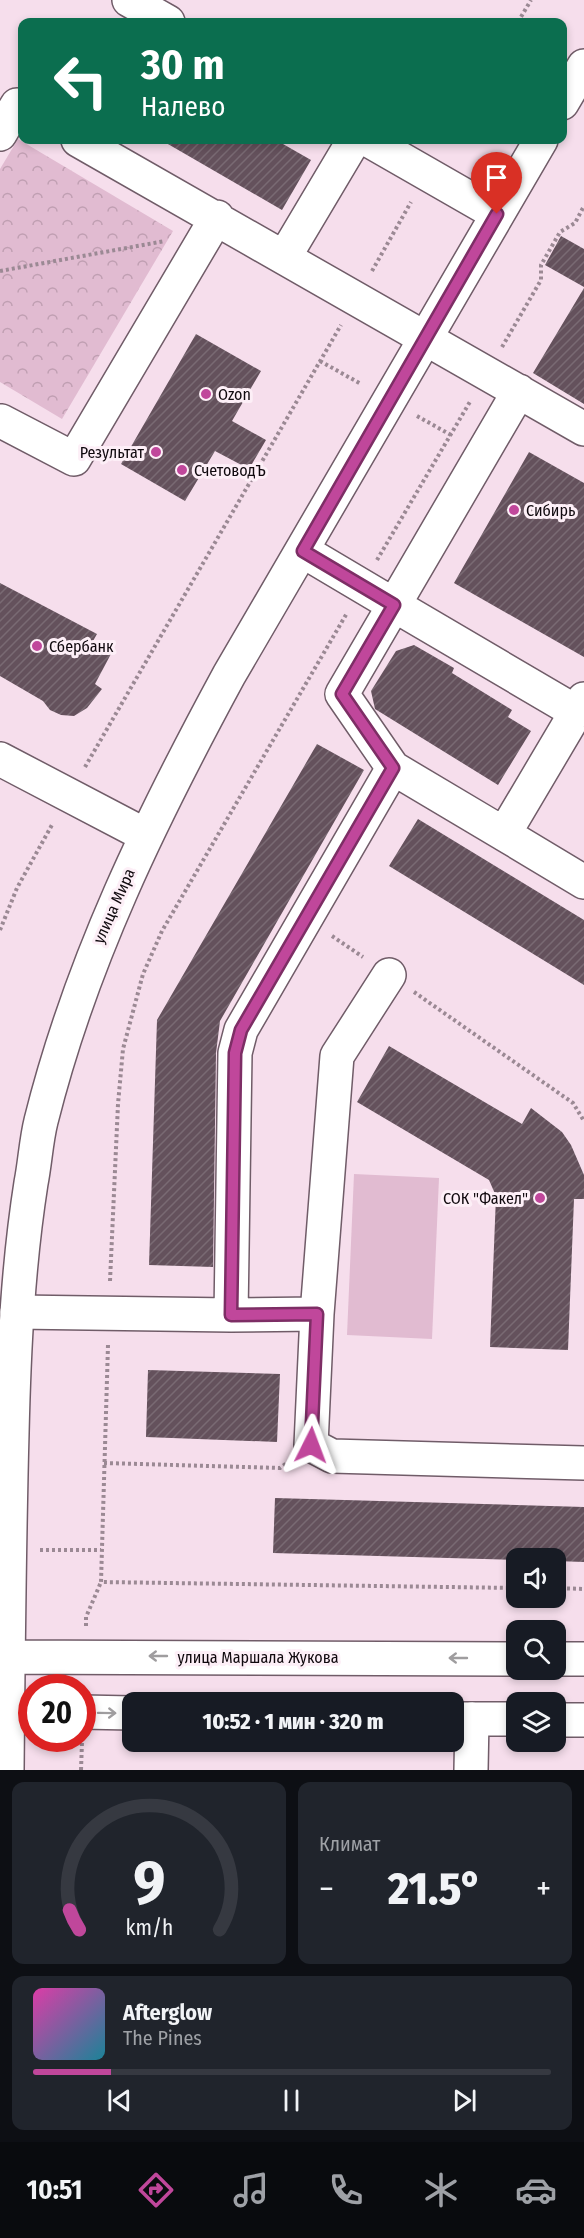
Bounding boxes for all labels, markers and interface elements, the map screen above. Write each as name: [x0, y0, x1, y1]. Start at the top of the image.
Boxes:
text: 30 m: [141, 40, 225, 90]
icon: left: [42, 42, 120, 120]
text: Налево: [141, 91, 225, 123]
pin: [471, 152, 522, 214]
icon: arrive: [480, 161, 513, 194]
place label: Ozon: [218, 385, 251, 404]
marker: Ozon: [199, 387, 213, 401]
place label: Результат: [80, 443, 144, 462]
marker: Результат: [149, 445, 163, 459]
place label: СчетоводЪ: [194, 461, 266, 480]
marker: СчетоводЪ: [175, 463, 189, 477]
place label: Сибирь: [526, 501, 575, 520]
marker: Сибирь: [507, 503, 521, 517]
place label: Сбербанк: [49, 637, 114, 656]
marker: Сбербанк: [30, 639, 44, 653]
street label: улица Мира: [89, 865, 139, 946]
place label: СОК "Факел": [443, 1189, 528, 1208]
marker: СОК "Факел": [533, 1191, 547, 1205]
position arrow: [279, 1413, 343, 1477]
map controls: [506, 1548, 566, 1752]
button: sound: [506, 1548, 566, 1608]
button: search: [506, 1620, 566, 1680]
street label: улица Маршала Жукова: [177, 1648, 339, 1667]
one-way arrow: [148, 1650, 168, 1662]
one-way arrow: [448, 1652, 468, 1664]
speed limit sign: 20: [18, 1674, 96, 1752]
button: layers: [506, 1692, 566, 1752]
one-way arrow: [97, 1707, 117, 1718]
text: 10:52 · 1 мин · 320 m: [203, 1708, 383, 1735]
text: Климат: [319, 1832, 380, 1856]
text: 9: [133, 1846, 165, 1921]
text: 21.5°: [388, 1862, 482, 1916]
text: −: [319, 1869, 334, 1909]
text: +: [536, 1869, 551, 1909]
text: km/h: [125, 1915, 173, 1941]
text: Afterglow: [123, 1999, 212, 2026]
text: The Pines: [123, 2026, 202, 2050]
icon: previous: [103, 2084, 136, 2117]
icon: pause: [275, 2084, 308, 2117]
icon: next: [448, 2084, 481, 2117]
icon: directions: [135, 2169, 177, 2211]
icon: music: [230, 2169, 272, 2211]
icon: phone: [325, 2169, 367, 2211]
icon: climate: [420, 2169, 462, 2211]
icon: car: [515, 2169, 557, 2211]
text: 10:51: [27, 2174, 82, 2206]

